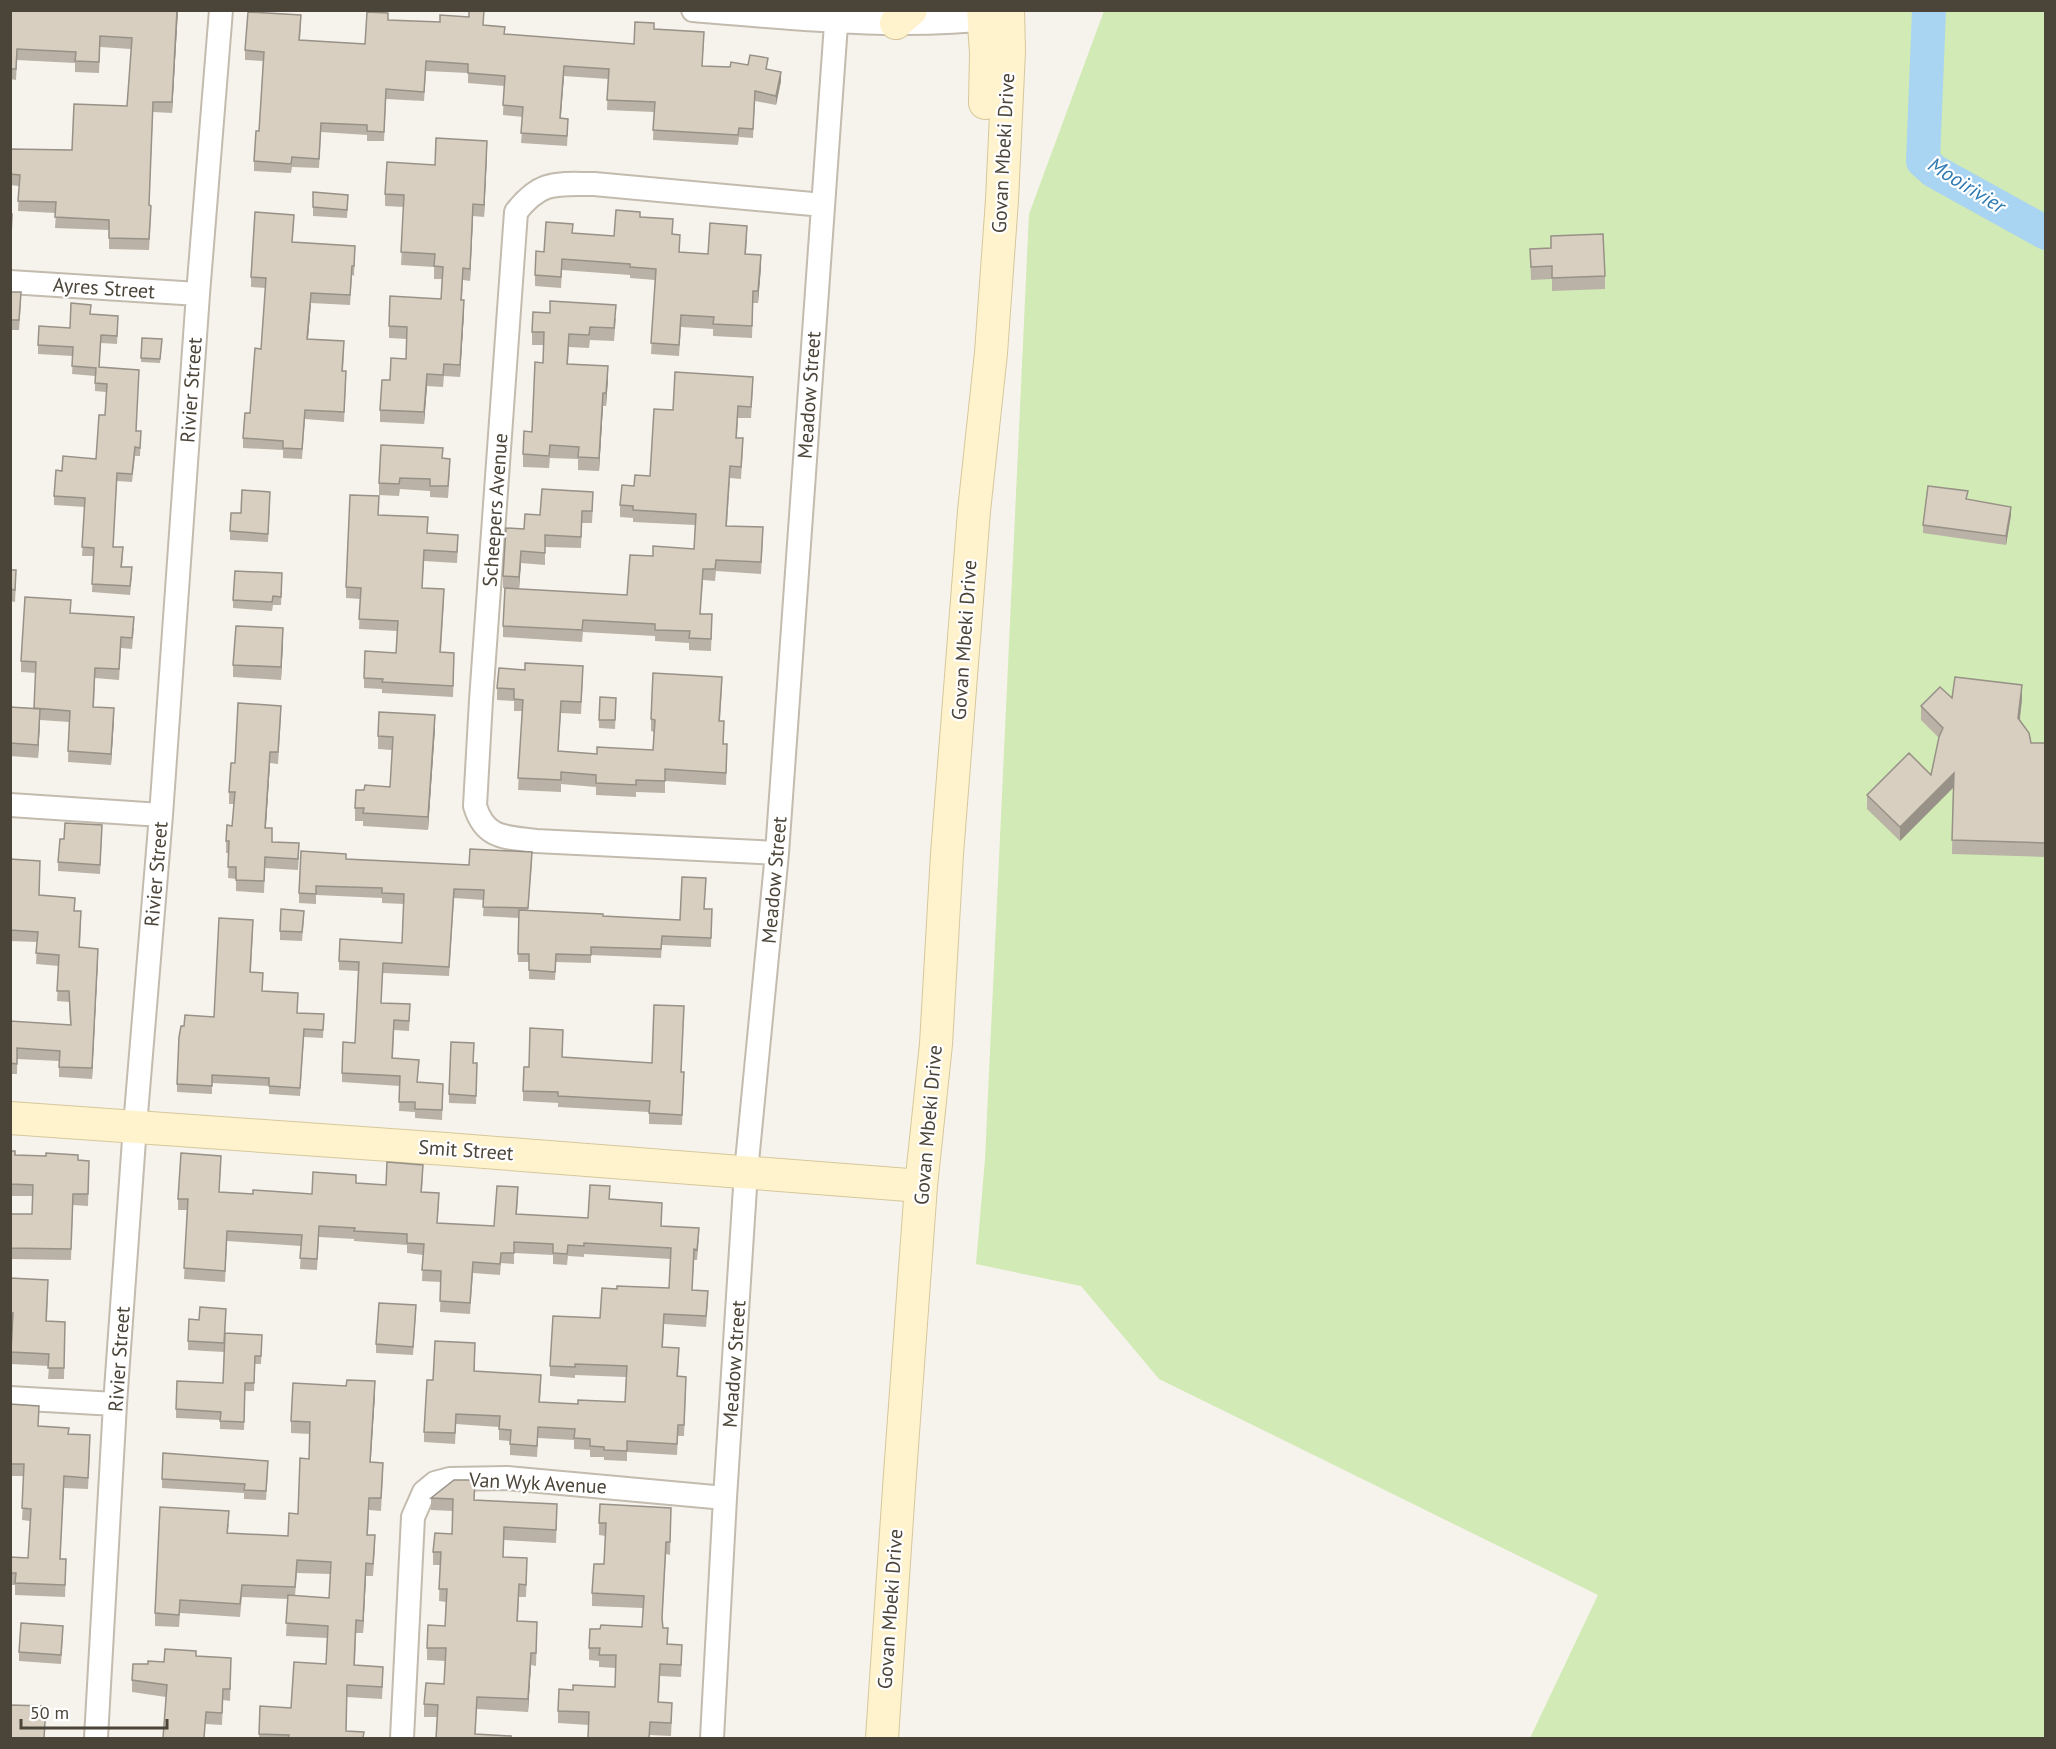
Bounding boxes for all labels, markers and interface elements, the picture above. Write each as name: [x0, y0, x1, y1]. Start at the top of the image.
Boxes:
street label: Govan Mbeki Drive: [986, 72, 1020, 234]
water label: Mooirivier: [1923, 151, 2012, 220]
street label: Ayres Street: [52, 271, 156, 305]
street label: Meadow Street: [792, 330, 826, 460]
street label: Rivier Street: [174, 336, 208, 444]
street label: Scheepers Avenue: [477, 432, 513, 588]
street label: Govan Mbeki Drive: [945, 559, 983, 721]
street label: Meadow Street: [755, 815, 793, 945]
street label: Rivier Street: [138, 820, 174, 928]
street label: Govan Mbeki Drive: [908, 1044, 948, 1206]
street label: Smit Street: [417, 1134, 515, 1166]
street label: Meadow Street: [717, 1299, 751, 1429]
street label: Rivier Street: [102, 1305, 136, 1413]
street label: Van Wyk Avenue: [467, 1466, 608, 1500]
street label: Govan Mbeki Drive: [871, 1528, 909, 1690]
scale bar: [21, 1692, 166, 1730]
text: 50 m: [30, 1701, 69, 1724]

